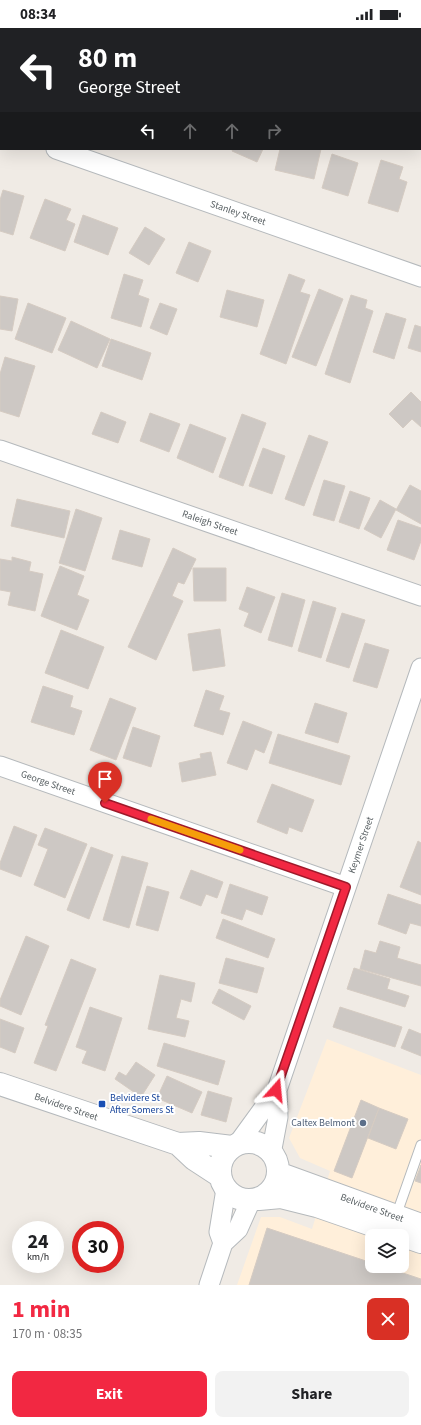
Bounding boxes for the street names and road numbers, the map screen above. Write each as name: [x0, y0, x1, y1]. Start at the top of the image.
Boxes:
street label: Stanley Street: [208, 197, 268, 229]
street label: Raleigh Street: [180, 507, 240, 539]
street label: George Street: [19, 767, 78, 799]
street label: Keymer Street: [345, 814, 377, 875]
street label: Belvidere Street: [32, 1090, 100, 1125]
street label: Belvidere Street: [338, 1190, 406, 1226]

